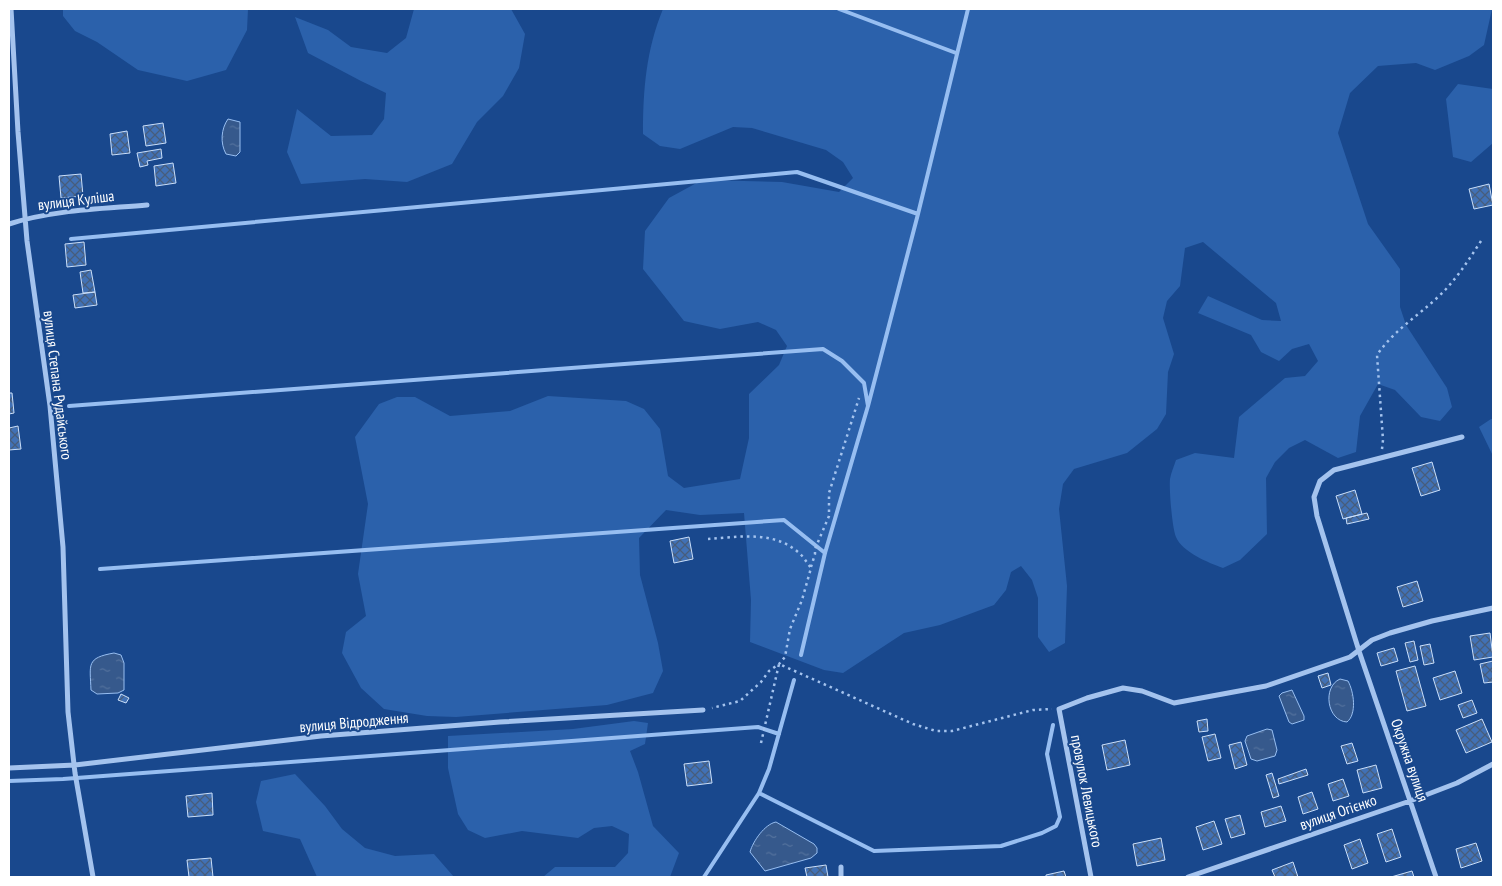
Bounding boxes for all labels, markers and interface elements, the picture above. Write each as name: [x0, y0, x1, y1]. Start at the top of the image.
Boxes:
street label: вулиця Куліша: [37, 186, 115, 214]
street label: вулиця Степана Рудайського: [39, 309, 77, 461]
street label: вулиця Відродження: [299, 708, 409, 736]
street label: Окружна вулиця: [1387, 716, 1433, 804]
street label: провулок Левицького: [1067, 733, 1107, 849]
street label: вулиця Огієнко: [1297, 790, 1379, 834]

